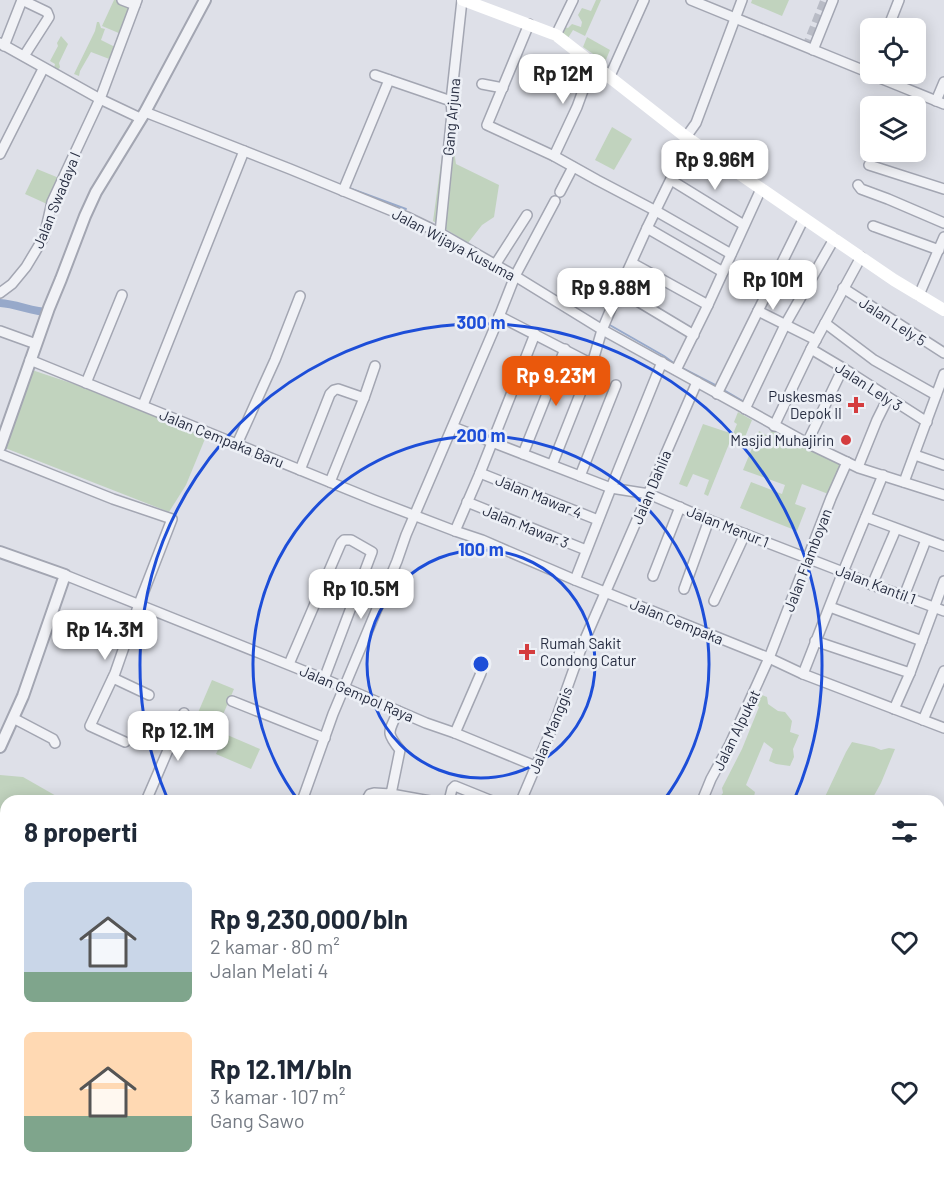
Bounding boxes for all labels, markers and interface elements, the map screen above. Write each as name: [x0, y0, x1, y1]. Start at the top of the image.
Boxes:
map controls: [860, 18, 926, 162]
button: locate: [860, 18, 926, 84]
pin: Rp 12M: [514, 54, 612, 105]
text: Rp 12M: [533, 61, 593, 85]
street label: Gang Arjuna: [439, 77, 463, 157]
button: layers: [860, 96, 926, 162]
pin: Rp 9.96M: [653, 140, 777, 191]
text: Rp 9.96M: [675, 147, 755, 171]
street label: Jalan Swadaya I: [28, 149, 84, 251]
street label: Jalan Wijaya Kusuma: [389, 204, 519, 284]
pin: Rp 10M: [724, 260, 822, 311]
text: Rp 10M: [743, 267, 803, 291]
pin: Rp 9.88M: [549, 268, 673, 319]
text: Rp 9.88M: [571, 275, 651, 299]
street label: Jalan Lely 5: [856, 293, 930, 349]
text: 300 m: [457, 311, 505, 333]
pin: Rp 9.23M: [494, 356, 618, 407]
street label: Jalan Lely 3: [832, 358, 906, 414]
text: Rp 9.23M: [516, 363, 596, 387]
place label: Puskesmas Depok II: [768, 387, 842, 422]
marker: Puskesmas Depok II: [847, 396, 865, 414]
street label: Jalan Cempaka Baru: [157, 405, 287, 471]
text: 200 m: [456, 424, 506, 446]
place label: Masjid Muhajirin: [730, 431, 834, 449]
marker: Masjid Muhajirin: [839, 433, 853, 447]
street label: Jalan Dahlia: [627, 447, 675, 527]
street label: Jalan Mawar 4: [493, 470, 585, 522]
street label: Jalan Mawar 3: [480, 501, 572, 551]
street label: Jalan Menur 1: [684, 501, 772, 551]
street label: Jalan Flamboyan: [779, 506, 835, 614]
text: 100 m: [458, 538, 504, 560]
street label: Jalan Kantil 1: [833, 560, 919, 608]
pin: Rp 10.5M: [299, 569, 423, 620]
text: Rp 10.5M: [323, 576, 399, 600]
street label: Jalan Cempaka: [628, 594, 726, 648]
pin: Rp 14.3M: [43, 610, 167, 661]
text: Rp 14.3M: [66, 617, 144, 641]
place label: Rumah Sakit Condong Catur: [540, 634, 637, 669]
marker: Rumah Sakit Condong Catur: [518, 643, 536, 661]
centre of rings: [471, 654, 491, 674]
street label: Jalan Gempol Raya: [297, 661, 417, 725]
street label: Jalan Manggis: [524, 684, 576, 776]
street label: Jalan Alpukat: [709, 687, 763, 773]
pin: Rp 12.1M: [116, 711, 240, 762]
text: Rp 12.1M: [142, 718, 214, 742]
icon: filters: [888, 815, 921, 848]
text: 8 properti: [24, 816, 138, 847]
text: Rp 9,230,000/bln: [210, 903, 408, 934]
icon: home: [72, 906, 144, 978]
icon: heart: [888, 926, 921, 959]
text: 2 kamar · 80 m²: [210, 934, 340, 958]
text: Jalan Melati 4: [210, 958, 328, 982]
text: Rp 12.1M/bln: [210, 1053, 352, 1084]
icon: home: [72, 1056, 144, 1128]
icon: heart: [888, 1076, 921, 1109]
text: 3 kamar · 107 m²: [210, 1084, 345, 1108]
text: Gang Sawo: [210, 1108, 305, 1132]

